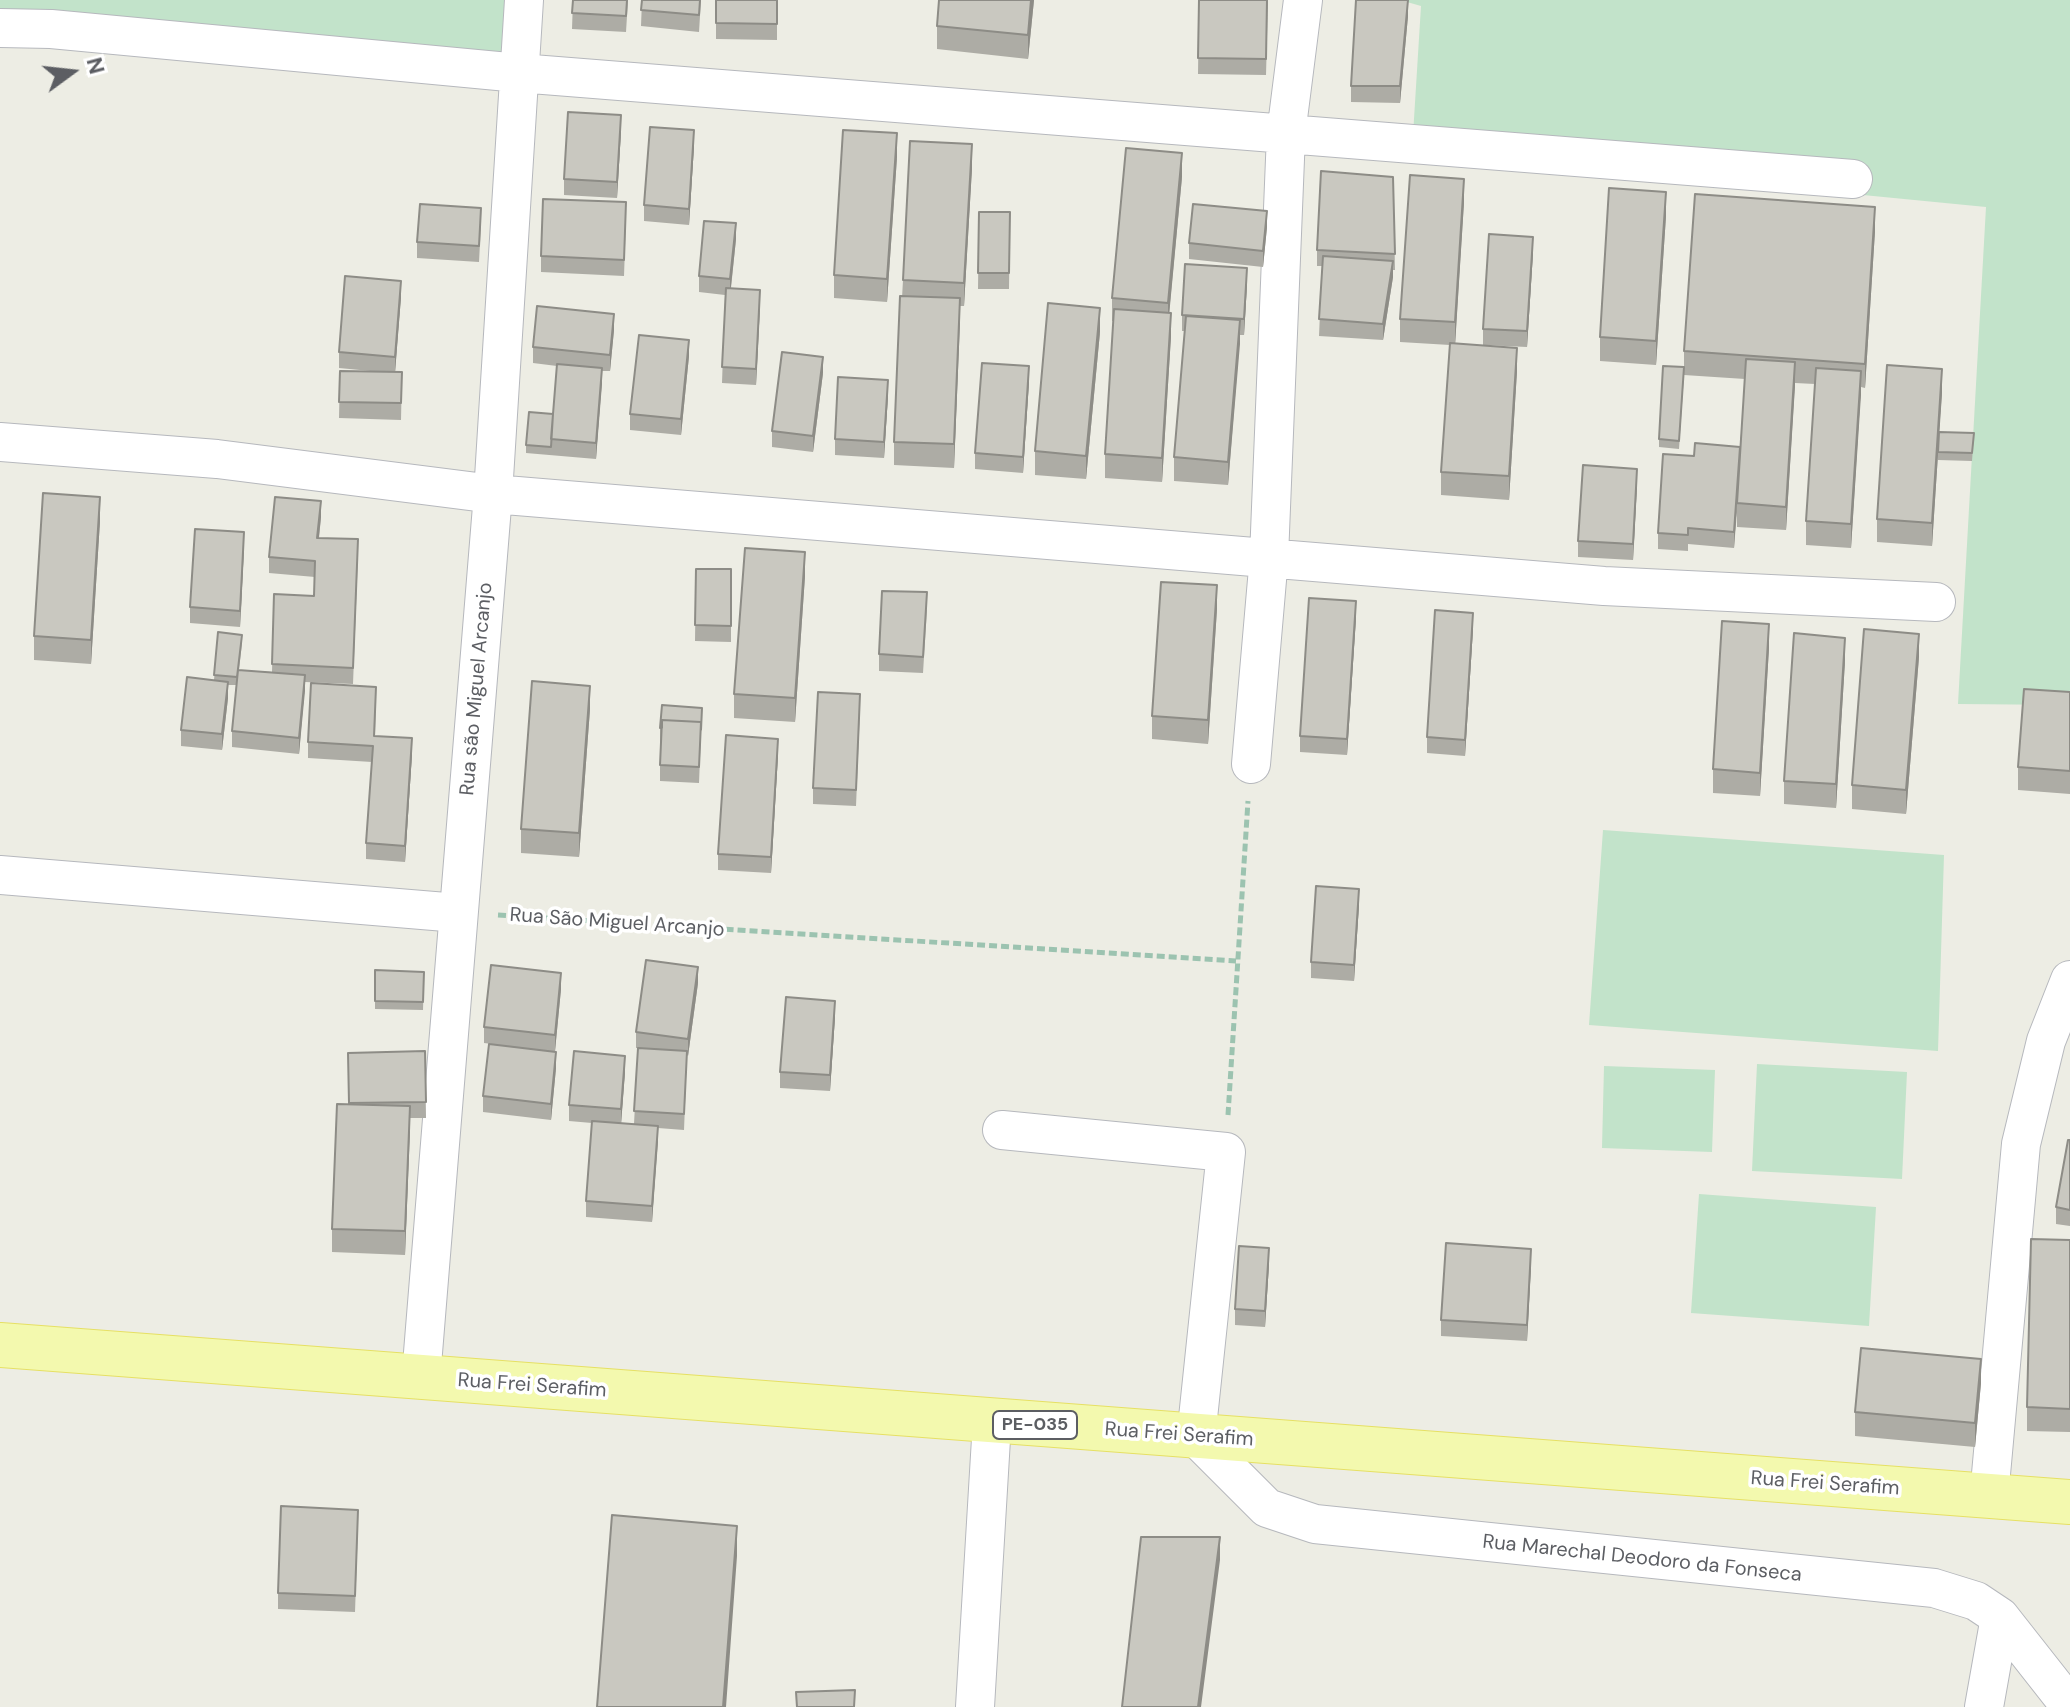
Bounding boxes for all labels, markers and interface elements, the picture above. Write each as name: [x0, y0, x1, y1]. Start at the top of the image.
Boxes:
north arrow: [32, 32, 112, 112]
text: N: [80, 54, 112, 77]
street label: Rua são Miguel Arcanjo: [456, 581, 498, 797]
street label: Rua São Miguel Arcanjo: [509, 904, 725, 942]
street label: Rua Frei Serafim: [457, 1369, 607, 1403]
road number: PE-035: [993, 1411, 1077, 1439]
street label: Rua Frei Serafim: [1104, 1418, 1254, 1452]
street label: Rua Frei Serafim: [1750, 1467, 1900, 1501]
street label: Rua Marechal Deodoro da Fonseca: [1481, 1530, 1803, 1588]

